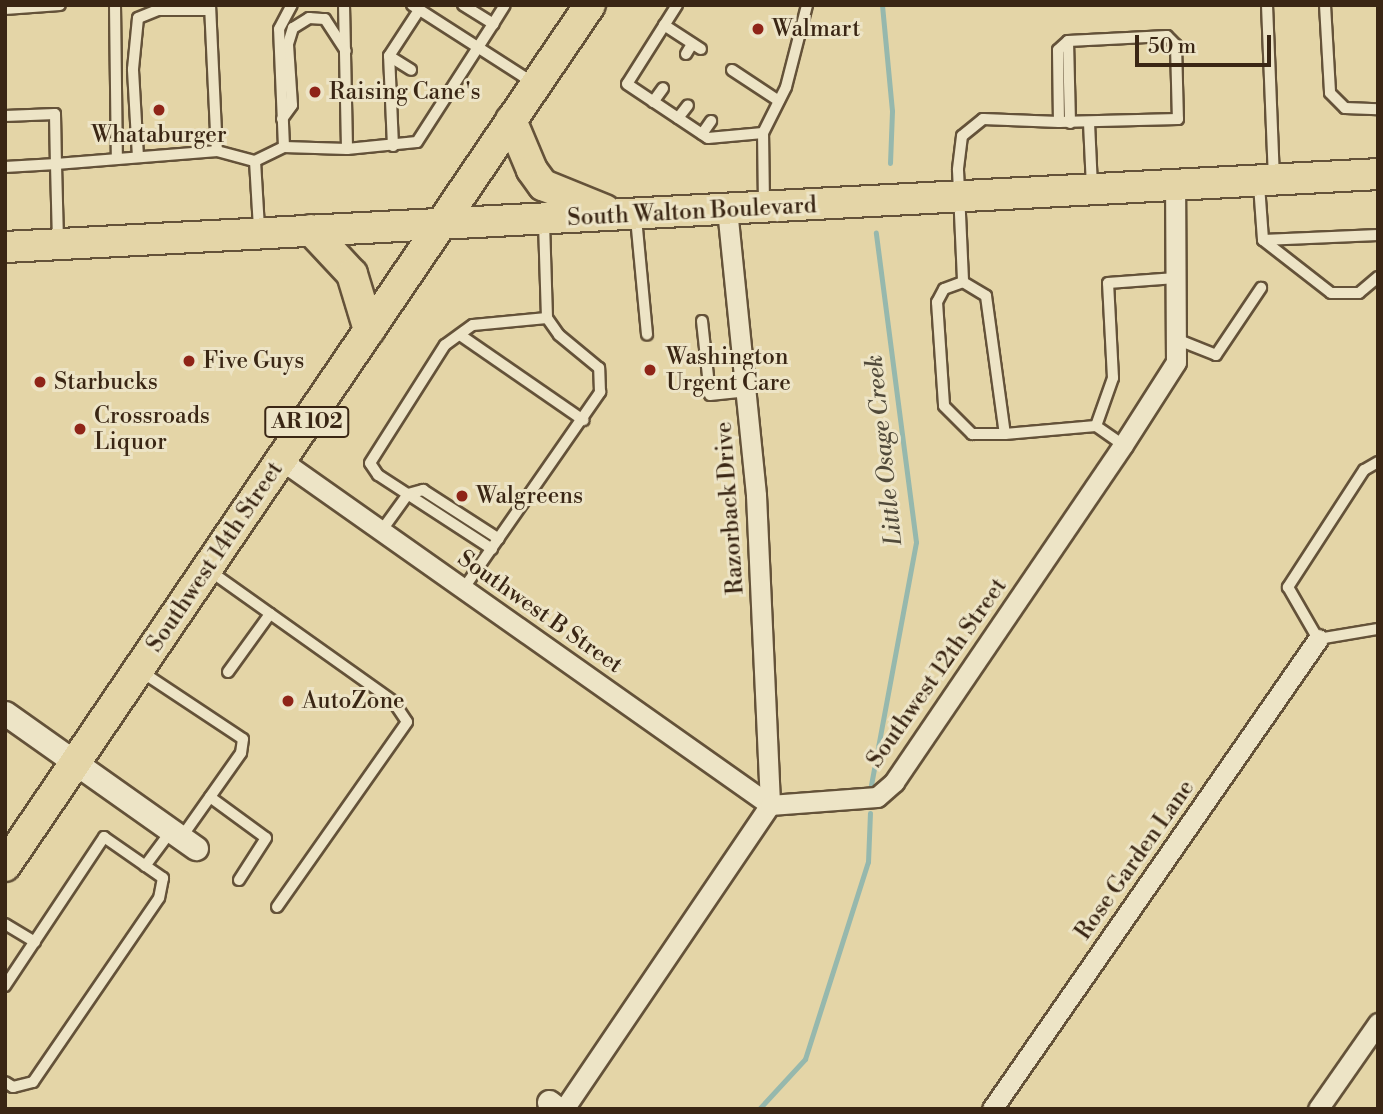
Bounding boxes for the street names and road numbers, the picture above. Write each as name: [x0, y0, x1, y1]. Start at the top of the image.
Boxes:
street label: South Walton Boulevard: [567, 192, 817, 232]
road number: AR 102: [263, 404, 351, 440]
street label: Razorback Drive: [710, 421, 750, 595]
street label: Southwest 14th Street: [141, 457, 289, 657]
street label: Southwest B Street: [452, 545, 628, 679]
street label: Southwest 12th Street: [861, 573, 1013, 773]
street label: Rose Garden Lane: [1070, 775, 1200, 945]

